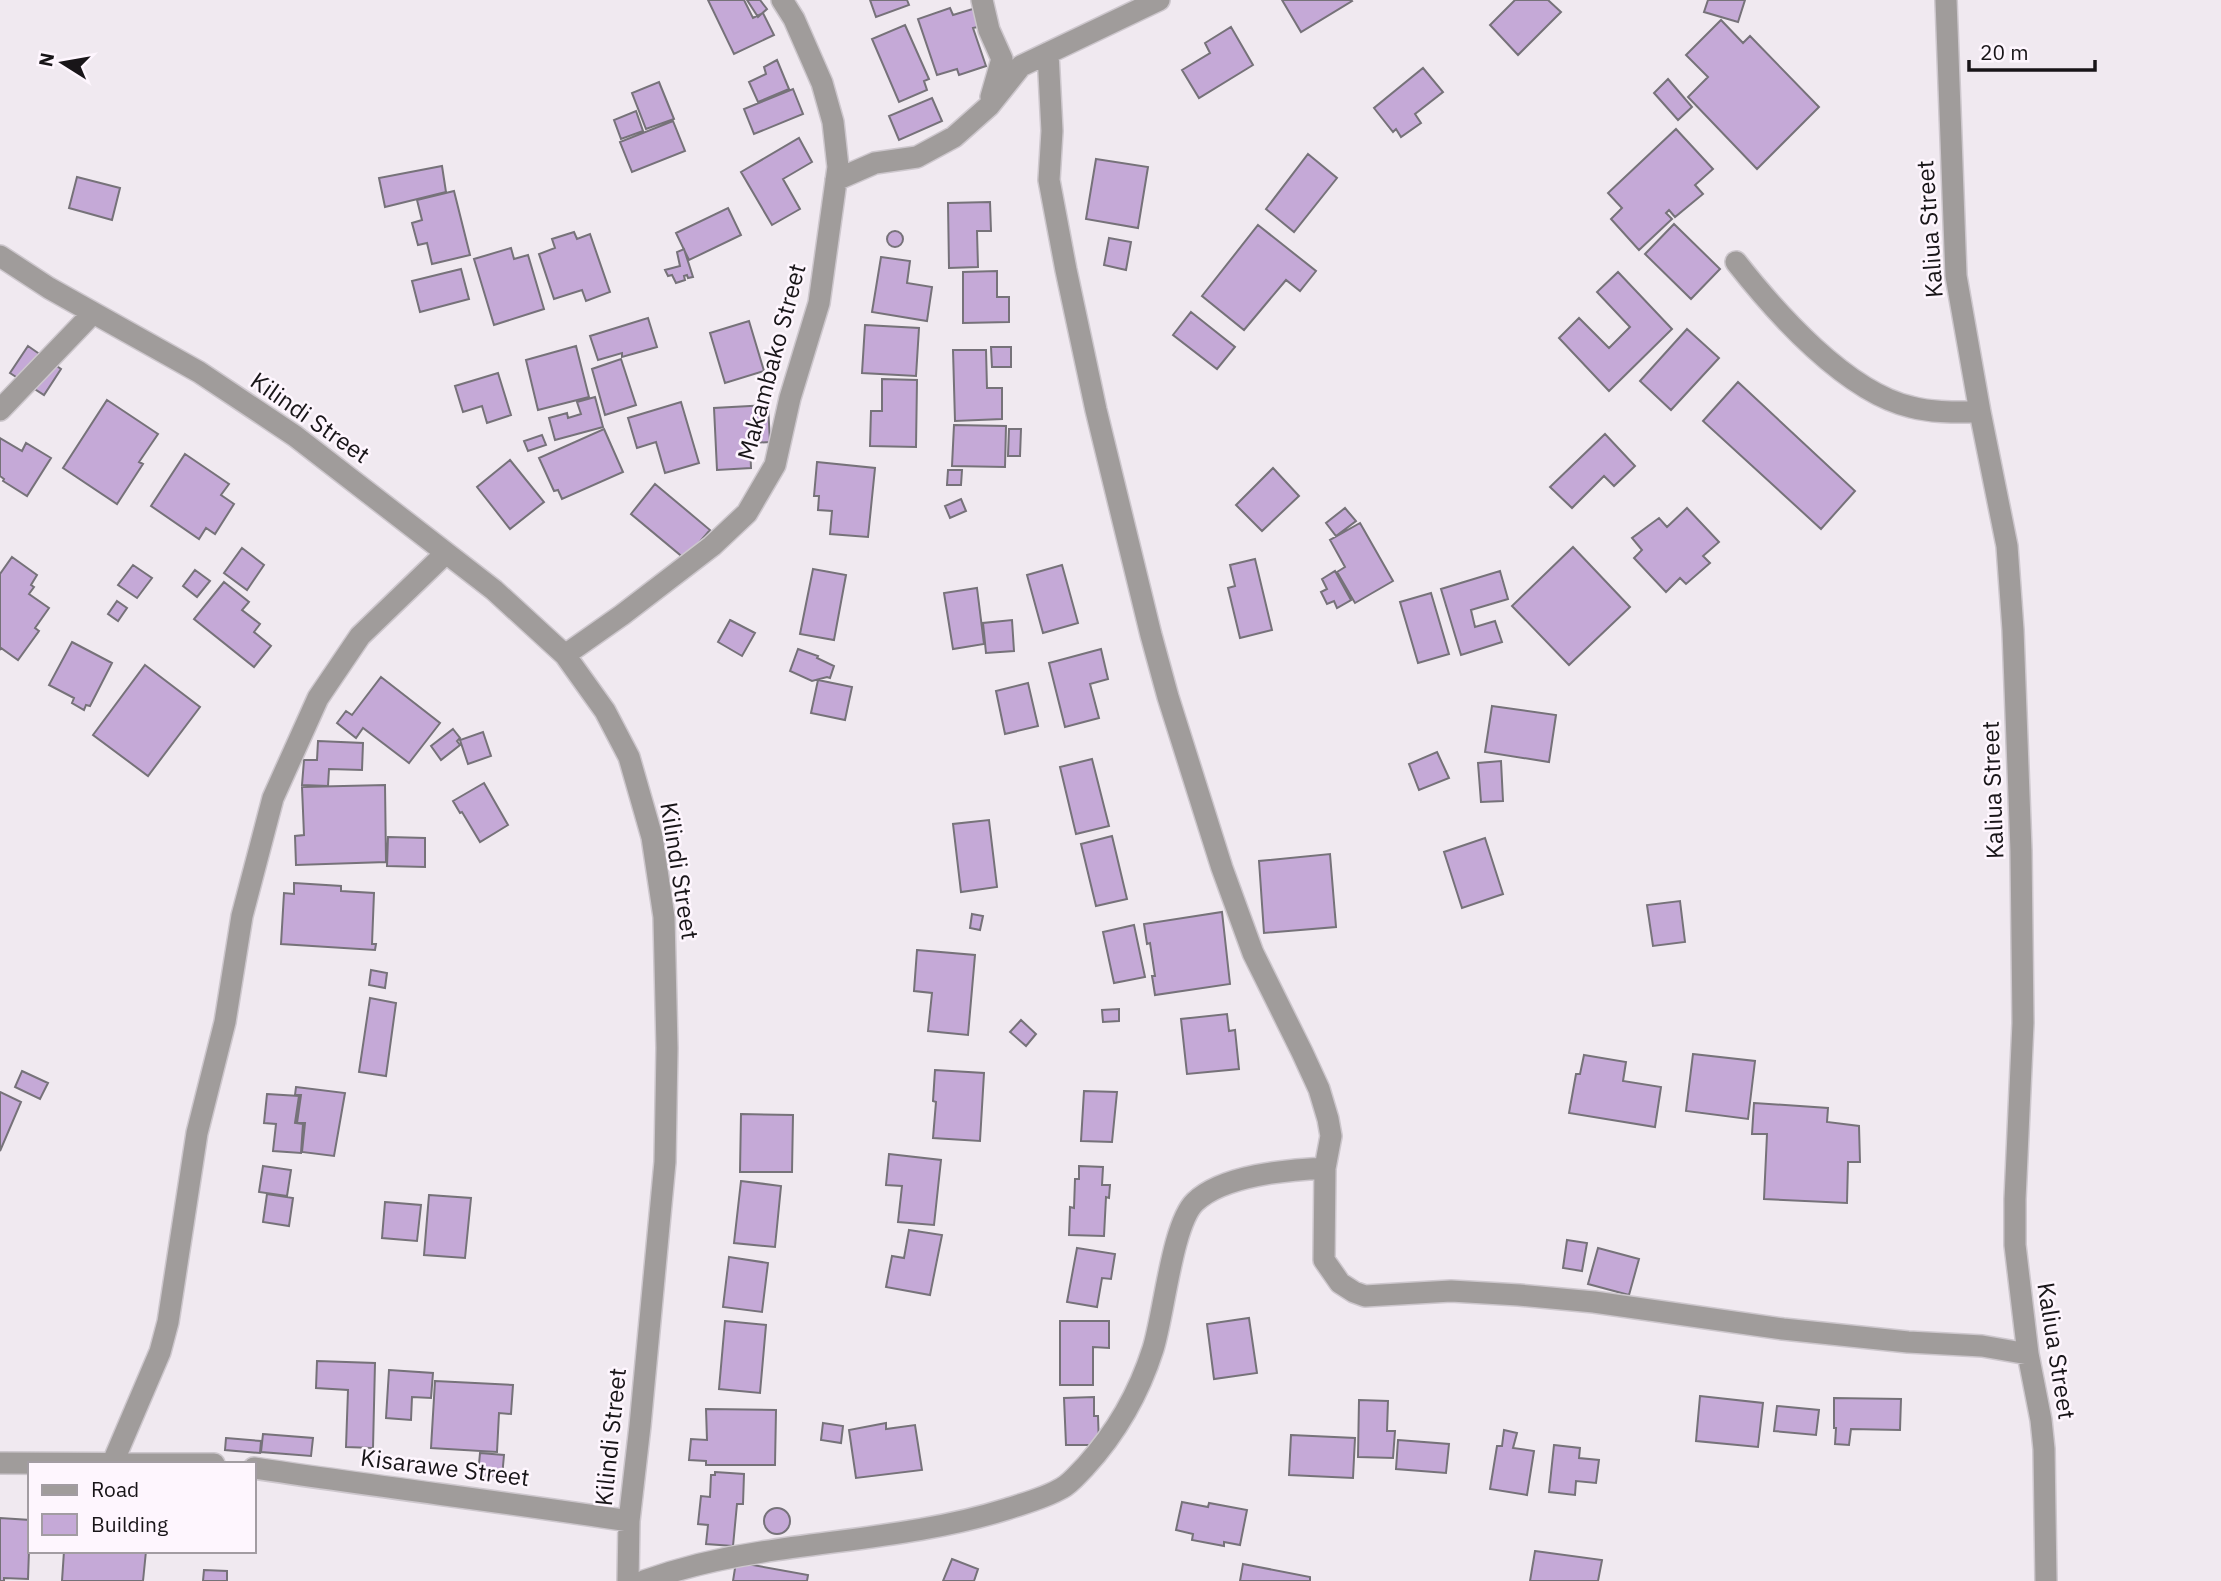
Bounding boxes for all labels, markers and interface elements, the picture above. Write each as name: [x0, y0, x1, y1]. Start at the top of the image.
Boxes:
north arrow: [28, 28, 98, 98]
scale bar: [1969, 28, 2095, 72]
text: 20 m: [1980, 38, 2029, 66]
text: N: [33, 51, 59, 69]
street label: Kaliua Street: [1908, 159, 1950, 299]
street label: Makambako Street: [729, 260, 813, 464]
street label: Kilindi Street: [245, 364, 377, 470]
street label: Kaliua Street: [1974, 720, 2010, 860]
street label: Kilindi Street: [653, 800, 707, 942]
street label: Kaliua Street: [2030, 1280, 2084, 1422]
street label: Kilindi Street: [587, 1366, 633, 1508]
street label: Kisarawe Street: [359, 1441, 532, 1493]
legend: [28, 1462, 256, 1553]
text: Road: [91, 1475, 139, 1503]
text: Building: [91, 1510, 168, 1538]

